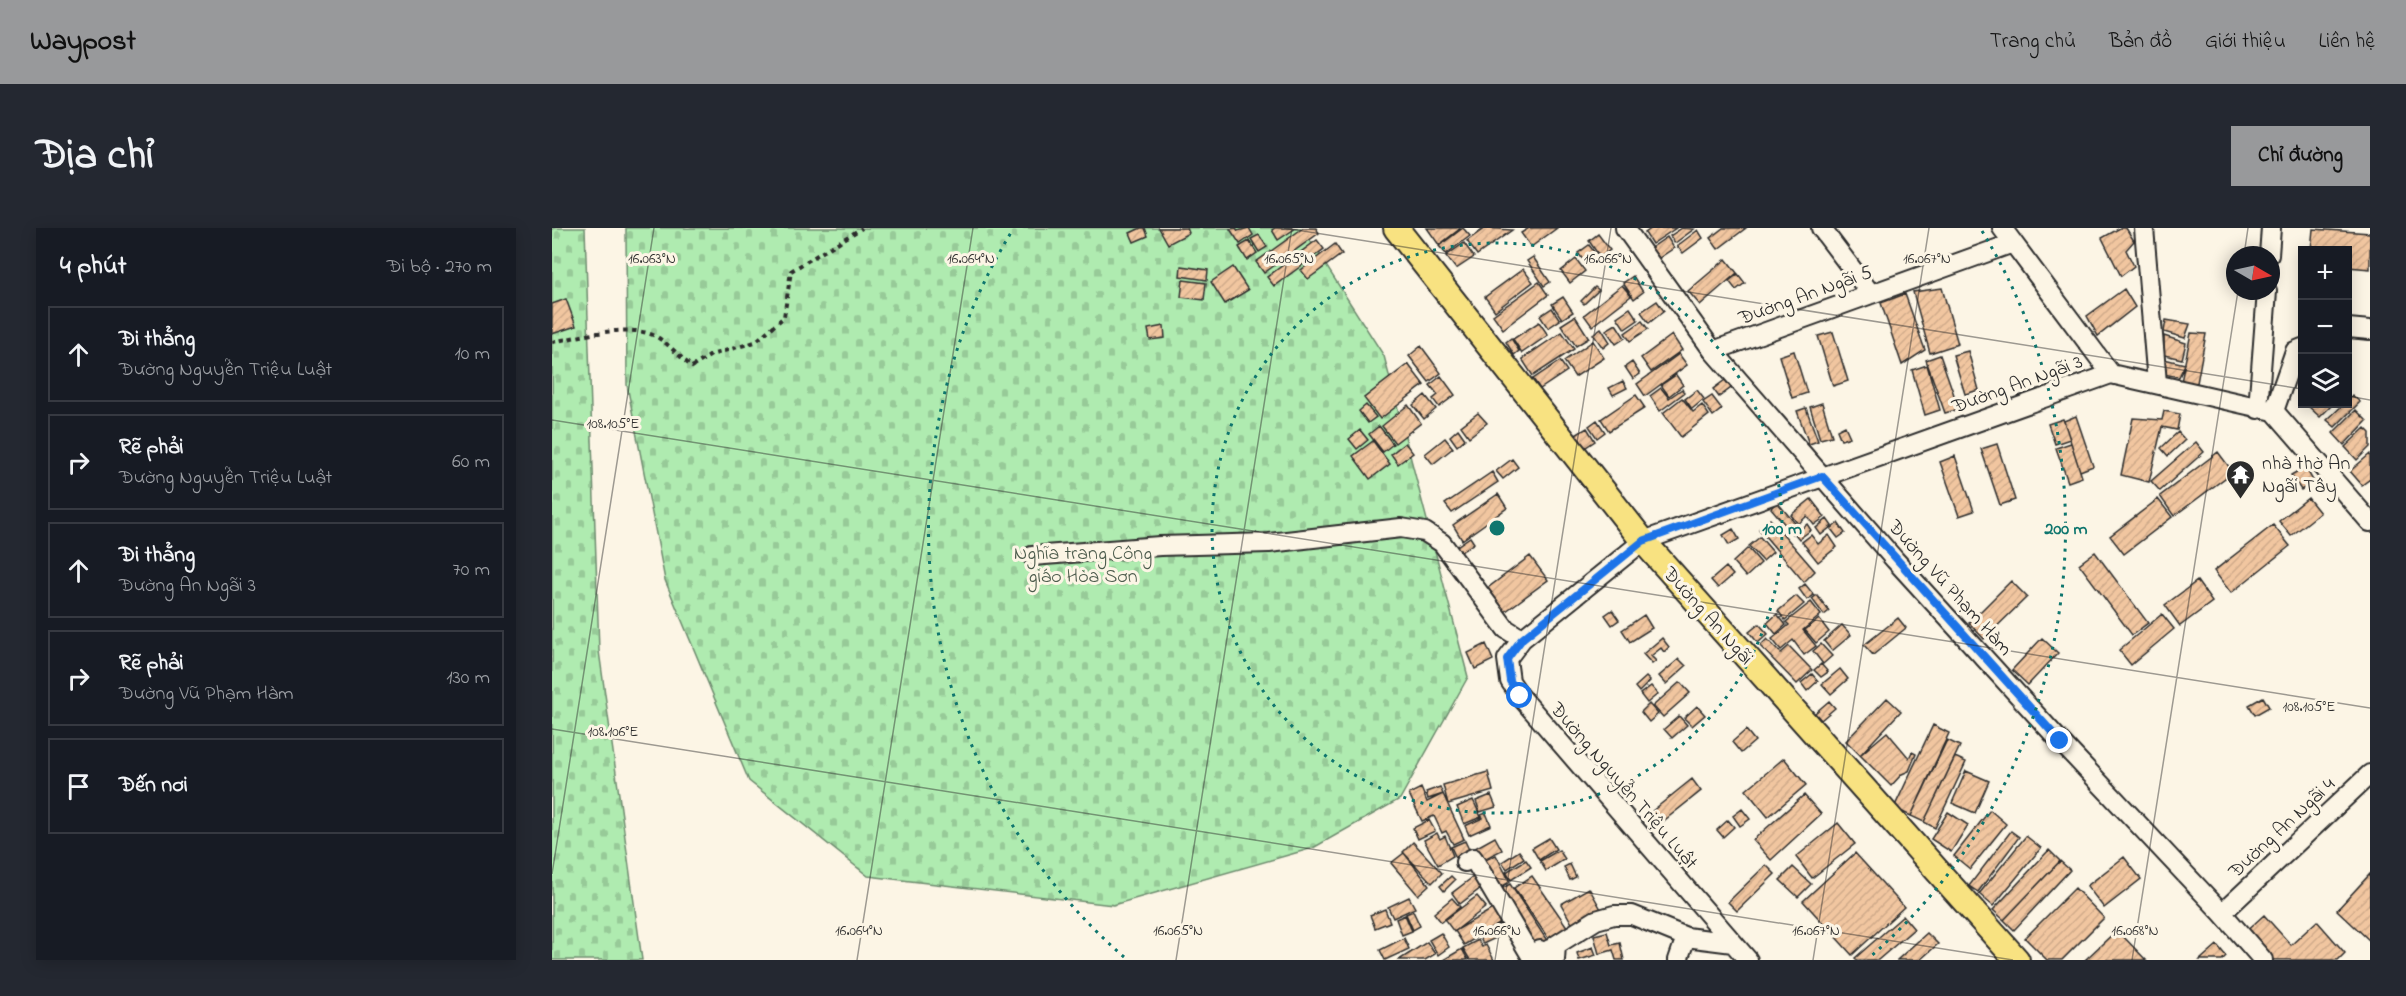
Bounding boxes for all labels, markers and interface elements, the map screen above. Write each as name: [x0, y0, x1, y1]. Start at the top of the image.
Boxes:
text: Waypost: [30, 22, 136, 63]
text: Trang chủ: [1990, 27, 2076, 57]
text: Bản đồ: [2109, 27, 2172, 57]
text: Giới thiệu: [2205, 27, 2286, 57]
text: Liên hệ: [2319, 27, 2376, 57]
text: Địa chỉ: [36, 126, 154, 187]
button: Chỉ đường: [2231, 126, 2370, 186]
north arrow: [2226, 246, 2280, 300]
map controls: [2298, 246, 2352, 408]
button: +: [2298, 246, 2352, 300]
text: 4 phút: [60, 248, 126, 286]
text: 16.063°N: [628, 248, 676, 270]
text: 16.064°N: [947, 248, 995, 270]
text: 16.065°N: [1264, 248, 1314, 270]
text: 16.066°N: [1584, 248, 1632, 270]
text: 16.067°N: [1903, 248, 1951, 270]
text: Đi bộ · 270 m: [387, 253, 492, 282]
street label: Đường An Ngãi 5: [1734, 259, 1877, 335]
button: −: [2298, 300, 2352, 354]
text: Đi thẳng: [119, 324, 195, 356]
icon: ahead: [62, 338, 95, 371]
text: 10 m: [454, 340, 490, 369]
street label: Đường An Ngãi 3: [1948, 348, 2088, 424]
button: layers: [2298, 354, 2352, 408]
text: Đường Nguyễn Triệu Luật: [119, 356, 332, 385]
text: 108.105°E: [587, 413, 639, 435]
text: Rẽ phải: [119, 432, 183, 464]
icon: right: [62, 446, 95, 479]
text: 60 m: [452, 448, 490, 477]
place label: nhà thờ An Ngãi Tây: [2262, 450, 2350, 503]
temple icon: nhà thờ An Ngãi Tây: [2225, 458, 2257, 500]
text: Đường Nguyễn Triệu Luật: [119, 464, 332, 493]
street label: Đường Vũ Phạm Hàm: [1879, 513, 2018, 664]
text: 100 m: [1762, 517, 1802, 543]
text: 200 m: [2044, 517, 2088, 543]
centre of rings: [1487, 518, 1507, 538]
text: Đi thẳng: [119, 540, 195, 572]
park label: Nghĩa trang Công giáo Hòa Sơn: [1014, 540, 1152, 593]
icon: ahead: [62, 554, 95, 587]
text: 70 m: [453, 556, 490, 585]
street label: Đường An Ngãi: [1654, 560, 1759, 673]
text: Đường An Ngãi 3: [119, 572, 256, 601]
text: Rẽ phải: [119, 648, 183, 680]
icon: right: [62, 662, 95, 695]
text: 130 m: [446, 664, 490, 693]
text: Đường Vũ Phạm Hàm: [119, 680, 294, 709]
route start: [1506, 682, 1532, 708]
street label: Đường Nguyễn Triệu Luật: [1541, 696, 1704, 878]
text: 108.105°E: [2283, 696, 2335, 718]
text: 108.106°E: [588, 721, 638, 743]
route end: [2046, 727, 2072, 753]
icon: arrive: [62, 770, 95, 803]
text: Đến nơi: [119, 770, 188, 802]
street label: Đường An Ngãi 4: [2222, 772, 2343, 888]
text: 16.064°N: [835, 920, 883, 942]
text: 16.065°N: [1153, 920, 1203, 942]
text: 16.066°N: [1473, 920, 1521, 942]
text: 16.067°N: [1792, 920, 1840, 942]
text: 16.068°N: [2111, 920, 2159, 942]

